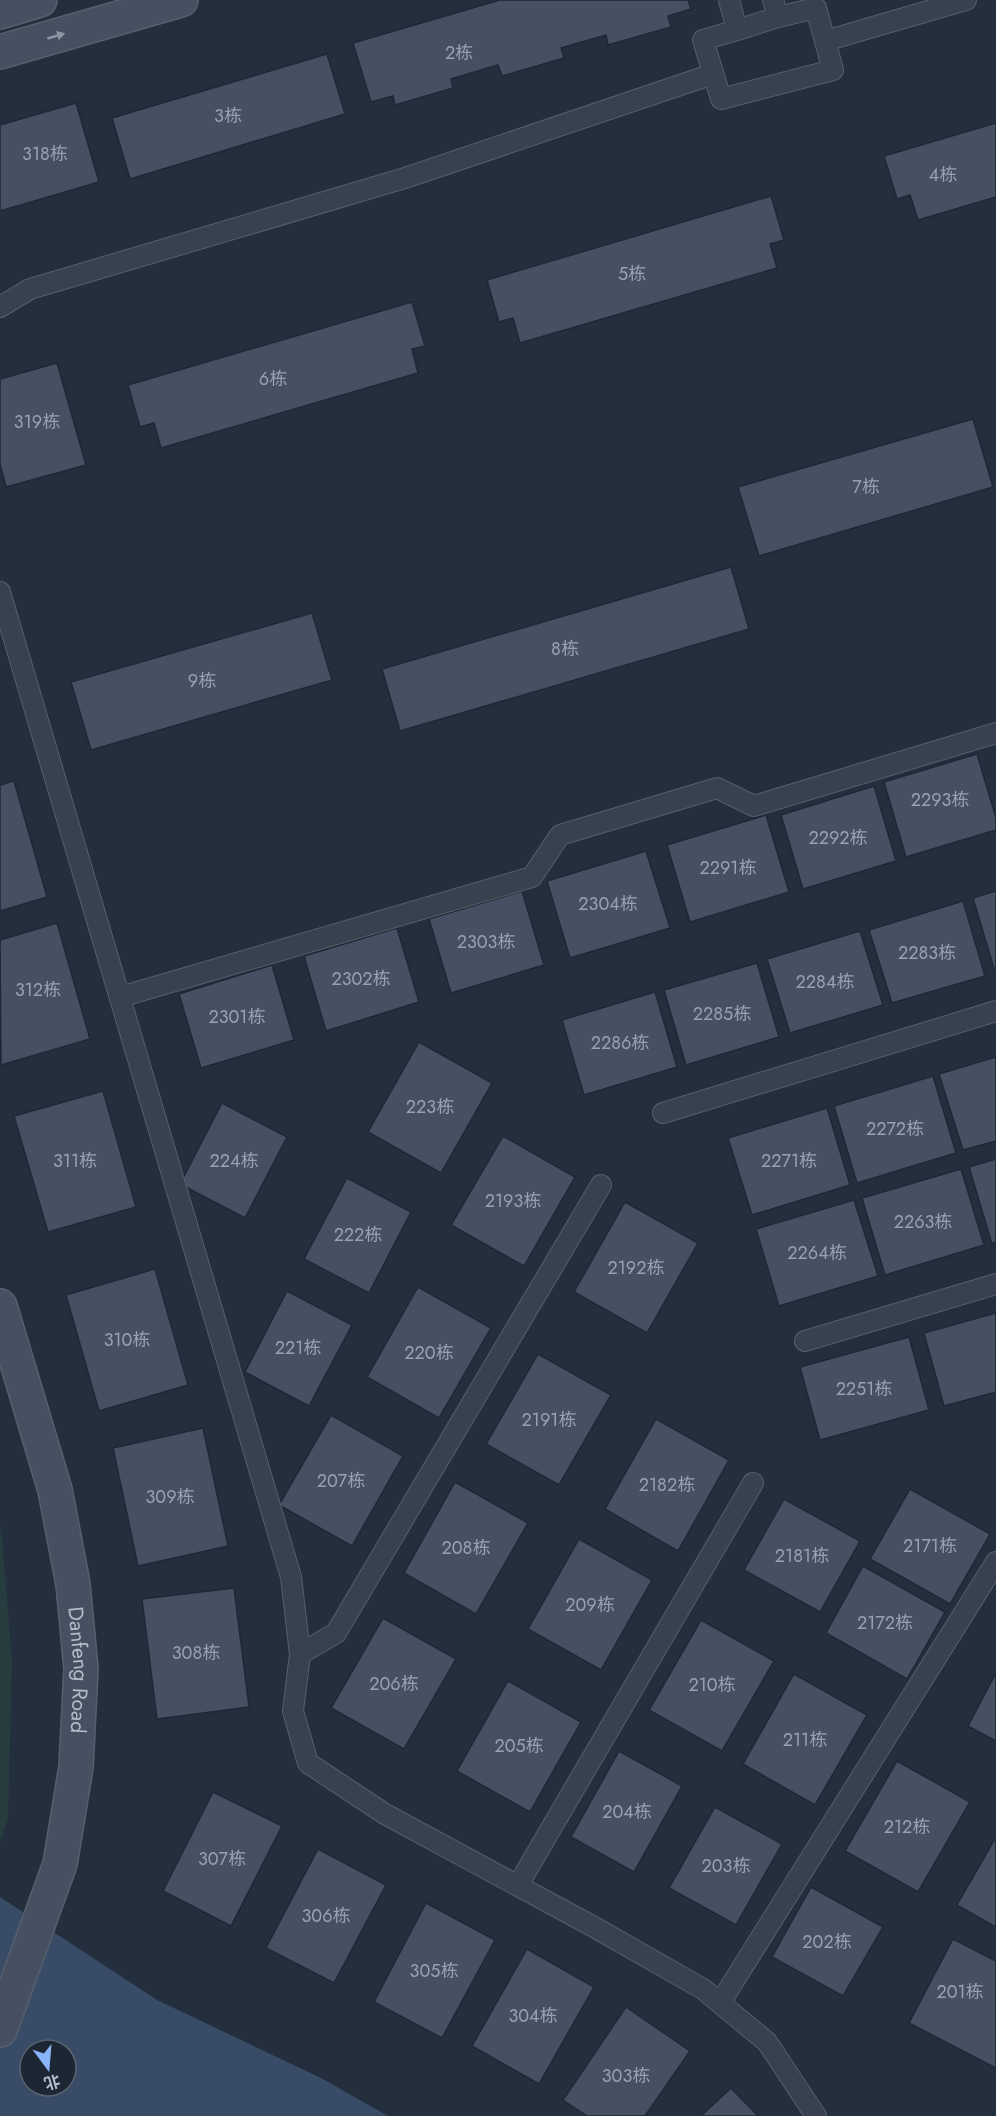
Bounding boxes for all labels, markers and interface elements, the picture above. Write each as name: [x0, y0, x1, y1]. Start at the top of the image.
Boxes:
one-way arrow: [47, 31, 65, 40]
house number: 2栋: [445, 40, 473, 66]
house number: 3栋: [214, 103, 242, 129]
house number: 318栋: [22, 141, 68, 167]
house number: 4栋: [929, 162, 957, 188]
house number: 5栋: [618, 261, 646, 287]
house number: 6栋: [259, 366, 287, 392]
house number: 319栋: [14, 409, 60, 435]
house number: 7栋: [852, 474, 880, 500]
house number: 8栋: [551, 636, 579, 662]
house number: 9栋: [188, 668, 216, 694]
house number: 2293栋: [911, 787, 969, 813]
house number: 2292栋: [808, 825, 868, 851]
house number: 2291栋: [700, 855, 756, 881]
house number: 2304栋: [578, 891, 638, 917]
house number: 2303栋: [457, 929, 515, 955]
house number: 2283栋: [898, 940, 956, 966]
house number: 2302栋: [331, 966, 391, 992]
house number: 2284栋: [796, 969, 854, 995]
house number: 312栋: [15, 977, 61, 1003]
house number: 2285栋: [693, 1001, 751, 1027]
house number: 2301栋: [209, 1004, 265, 1030]
house number: 2286栋: [591, 1030, 649, 1056]
house number: 223栋: [406, 1094, 454, 1120]
house number: 2272栋: [866, 1116, 924, 1142]
house number: 311栋: [53, 1148, 97, 1174]
house number: 224栋: [210, 1148, 258, 1174]
house number: 2271栋: [761, 1148, 817, 1174]
house number: 2193栋: [485, 1188, 541, 1214]
house number: 2263栋: [894, 1209, 952, 1235]
house number: 222栋: [334, 1222, 382, 1248]
house number: 2264栋: [787, 1240, 847, 1266]
house number: 2192栋: [608, 1255, 664, 1281]
house number: 310栋: [104, 1327, 150, 1353]
house number: 221栋: [275, 1335, 321, 1361]
house number: 220栋: [404, 1340, 454, 1366]
house number: 2251栋: [836, 1376, 892, 1402]
house number: 2191栋: [522, 1407, 576, 1433]
house number: 207栋: [317, 1468, 365, 1494]
house number: 2182栋: [639, 1472, 695, 1498]
house number: 309栋: [146, 1484, 195, 1510]
house number: 2171栋: [903, 1533, 957, 1559]
house number: 208栋: [442, 1535, 490, 1561]
house number: 2181栋: [775, 1543, 829, 1569]
house number: 209栋: [565, 1592, 615, 1618]
street label: Danfeng Road: [60, 1605, 96, 1734]
house number: 2172栋: [857, 1610, 913, 1636]
house number: 308栋: [172, 1640, 220, 1666]
house number: 206栋: [369, 1671, 419, 1697]
house number: 210栋: [688, 1672, 736, 1698]
house number: 211栋: [783, 1727, 827, 1753]
house number: 205栋: [494, 1733, 544, 1759]
house number: 204栋: [602, 1799, 652, 1825]
house number: 212栋: [884, 1814, 930, 1840]
house number: 307栋: [198, 1846, 246, 1872]
house number: 203栋: [702, 1853, 750, 1879]
house number: 306栋: [302, 1903, 351, 1929]
house number: 202栋: [802, 1929, 852, 1955]
house number: 305栋: [410, 1958, 458, 1984]
house number: 201栋: [936, 1979, 984, 2005]
house number: 304栋: [508, 2003, 558, 2029]
north arrow: [18, 2038, 78, 2098]
house number: 303栋: [602, 2063, 650, 2089]
text: 北: [41, 2069, 63, 2095]

